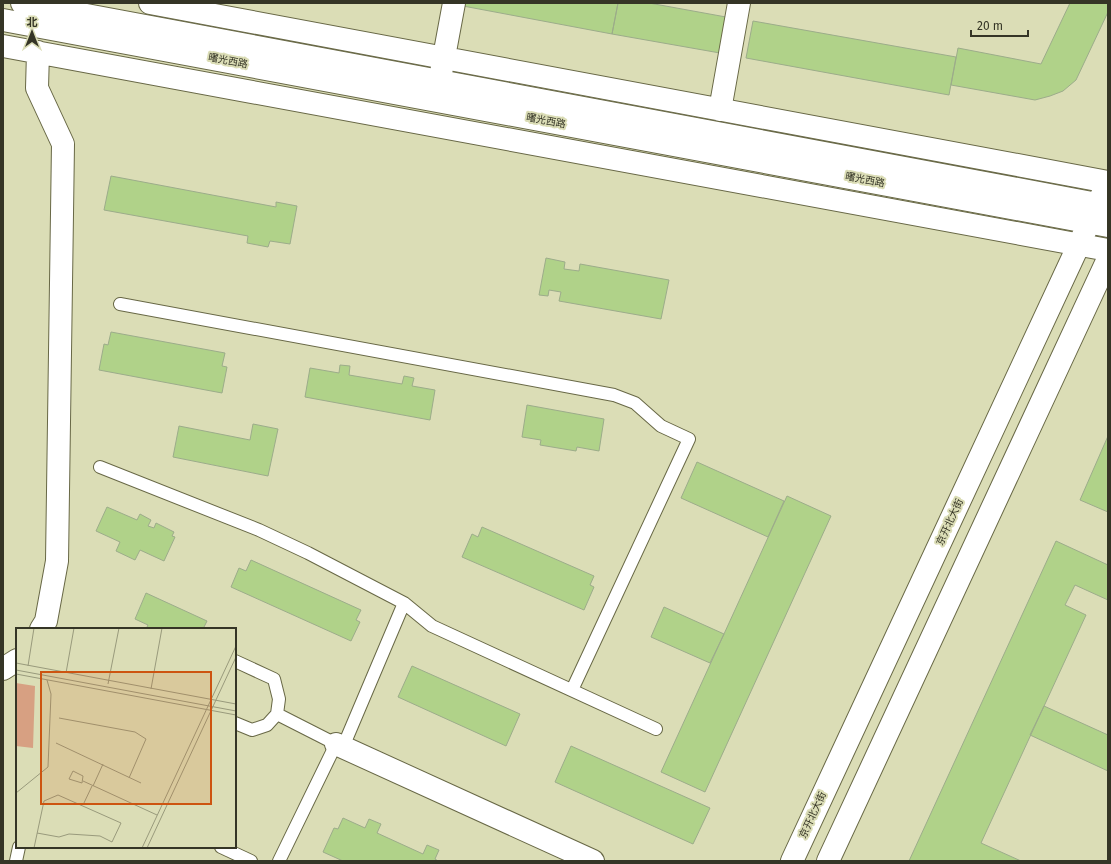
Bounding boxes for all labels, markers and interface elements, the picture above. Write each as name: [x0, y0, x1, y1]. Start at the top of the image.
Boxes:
north arrow: [12, 12, 52, 52]
scale bar: [971, 12, 1028, 38]
text: 北: [27, 16, 38, 29]
text: 20 m: [977, 19, 1003, 33]
street label: 曙光西路: [207, 51, 249, 71]
street label: 曙光西路: [525, 111, 567, 131]
street label: 曙光西路: [844, 170, 886, 190]
street label: 京开北大街: [934, 497, 966, 547]
inset map: [16, 628, 236, 848]
street label: 京开北大街: [797, 790, 829, 840]

